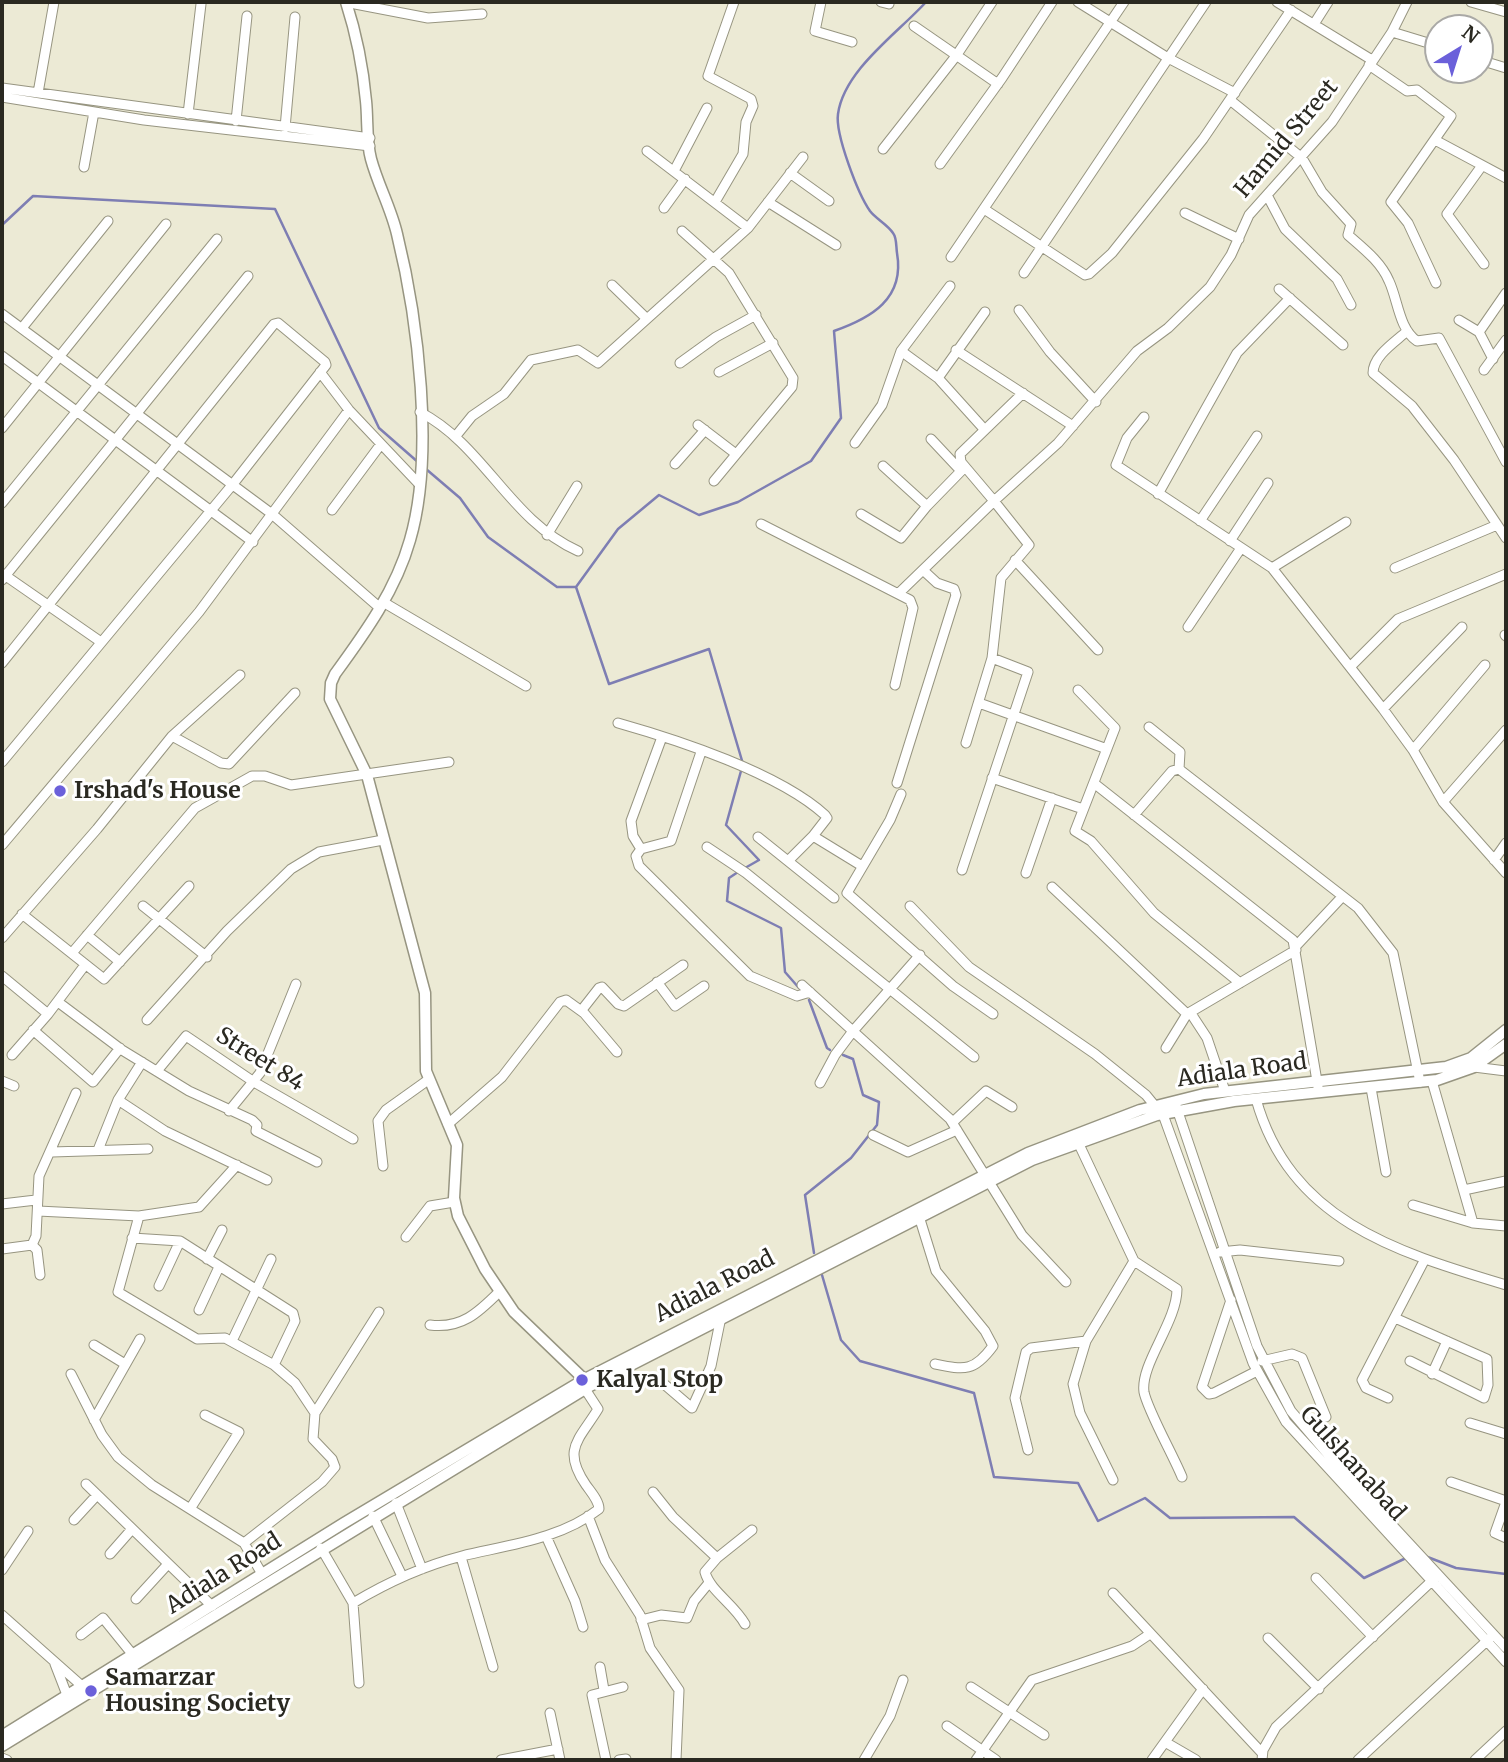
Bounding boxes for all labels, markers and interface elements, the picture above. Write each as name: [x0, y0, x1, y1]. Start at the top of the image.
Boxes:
north arrow: [1424, 14, 1494, 84]
text: N: [1457, 20, 1484, 48]
street label: Hamid Street: [1230, 74, 1344, 204]
place label: Irshad's House: [74, 777, 241, 805]
marker: Irshad's House: [52, 783, 68, 799]
street label: Street 84: [211, 1022, 309, 1098]
street label: Adiala Road: [1175, 1048, 1309, 1094]
street label: Adiala Road: [651, 1245, 779, 1329]
place label: Kalyal Stop: [596, 1366, 723, 1394]
marker: Kalyal Stop: [574, 1372, 590, 1388]
street label: Gulshanabad: [1293, 1401, 1411, 1527]
street label: Adiala Road: [161, 1528, 287, 1620]
place label: Samarzar Housing Society: [105, 1664, 290, 1718]
marker: Samarzar Housing Society: [83, 1683, 99, 1699]

